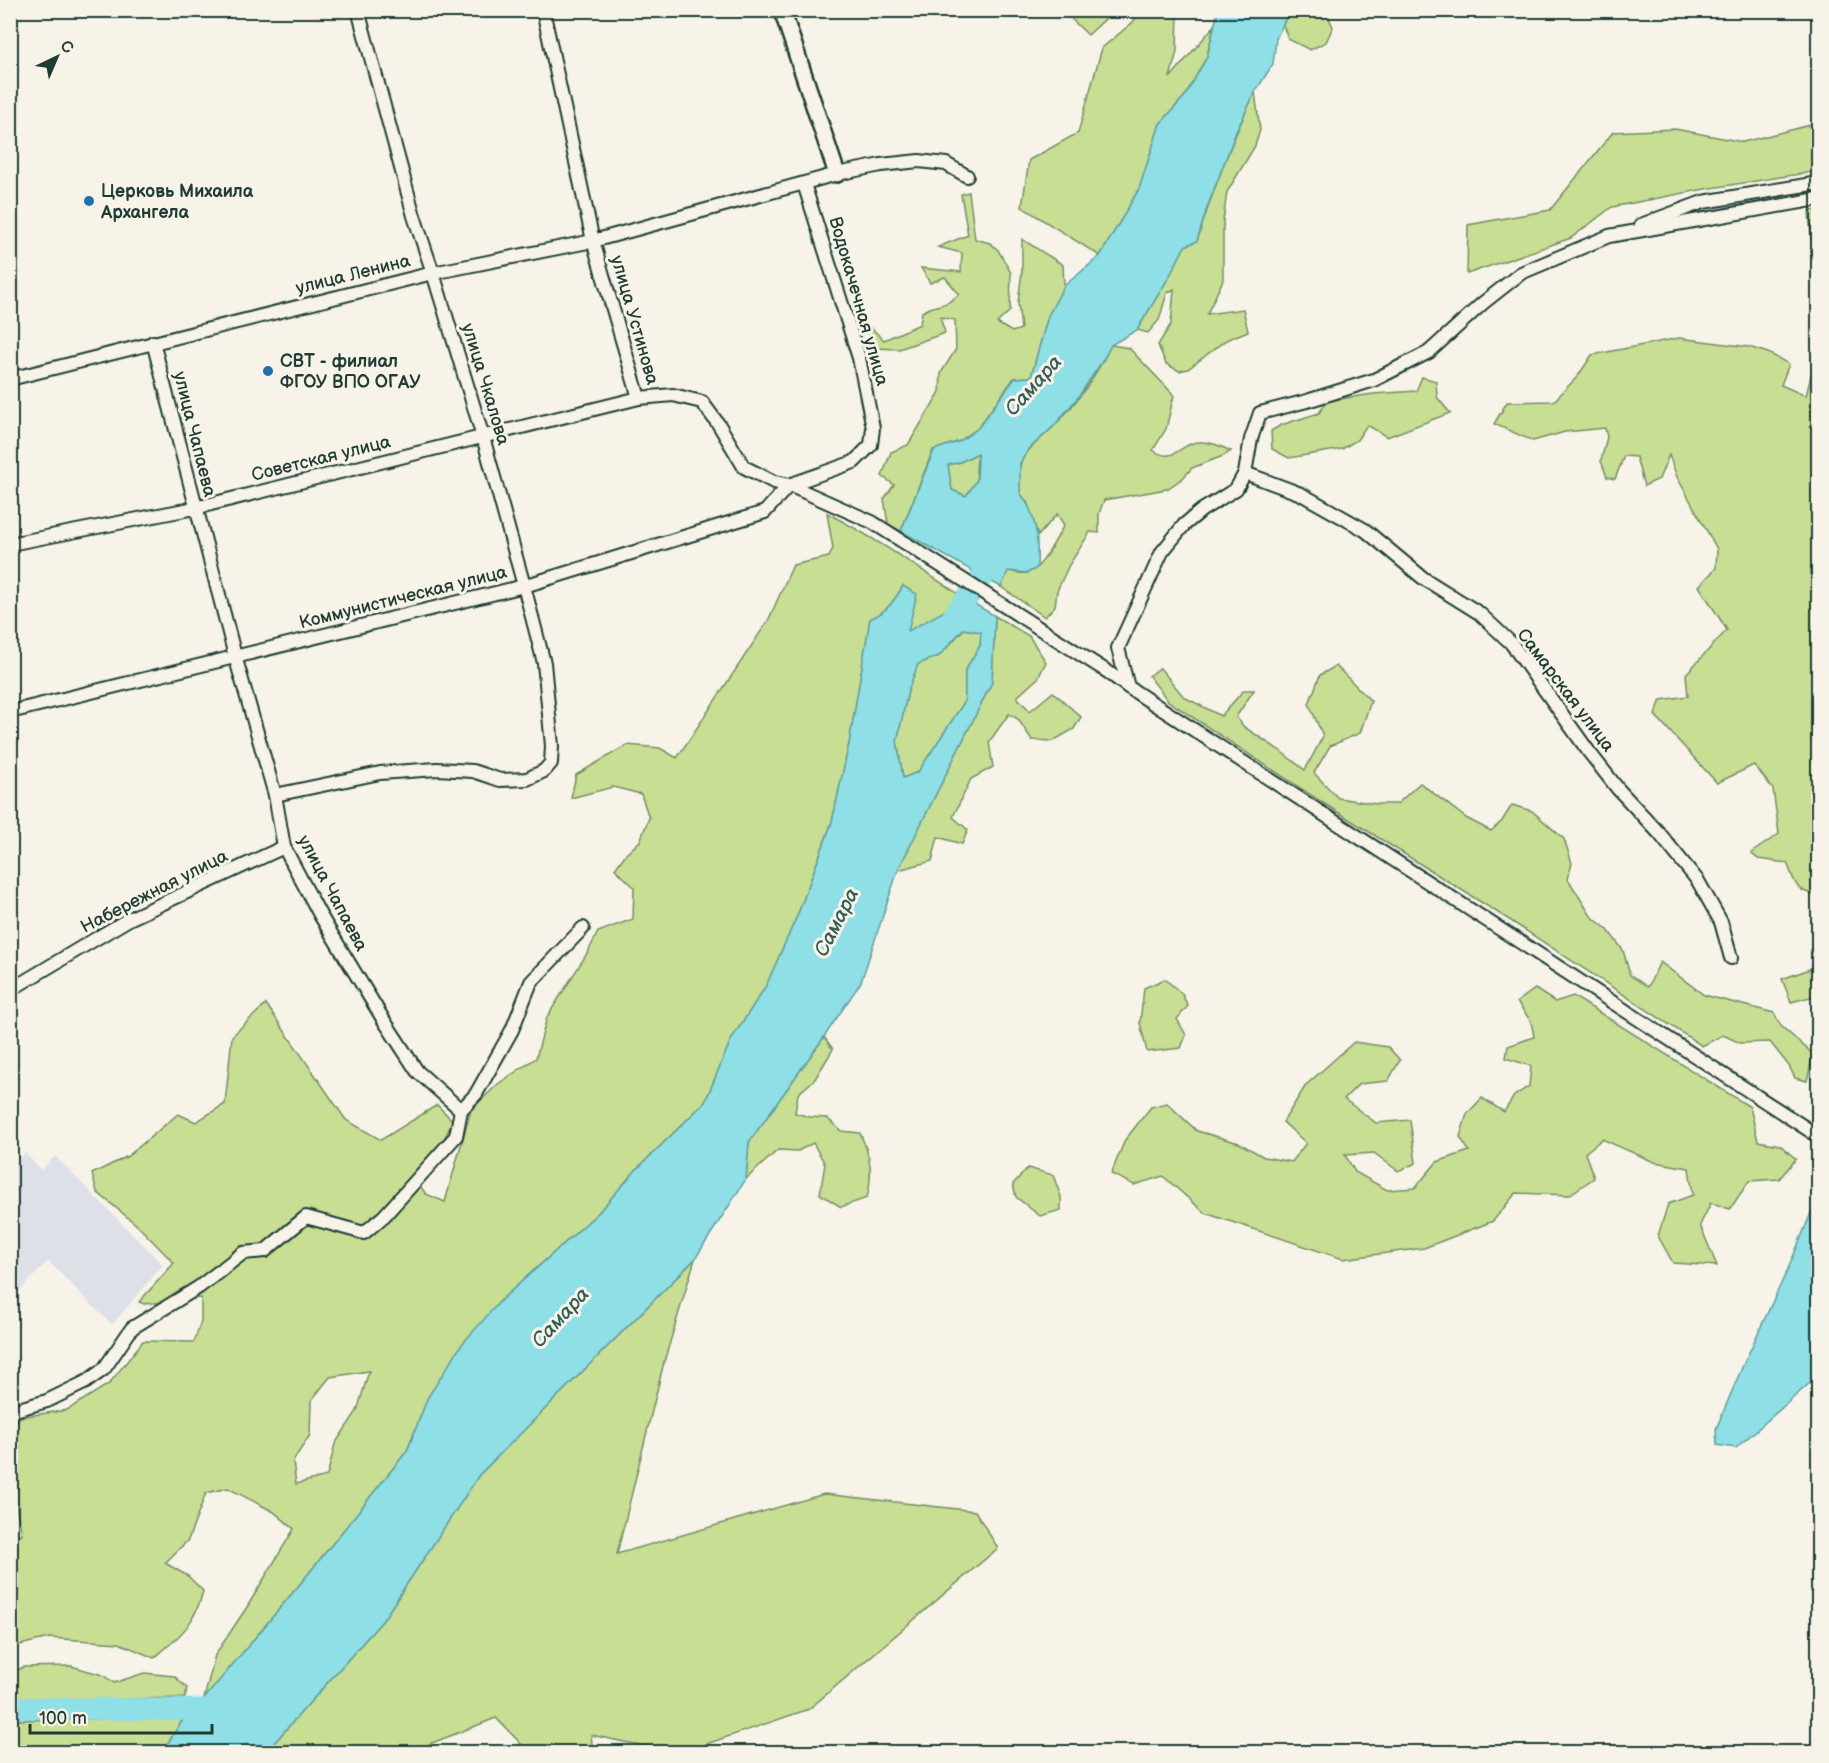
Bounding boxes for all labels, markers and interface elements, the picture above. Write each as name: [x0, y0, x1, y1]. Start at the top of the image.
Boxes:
north arrow: [27, 27, 87, 87]
text: С: [56, 37, 77, 58]
place label: Церковь Михаила Архангела: [100, 181, 254, 223]
marker: Церковь Михаила Архангела: [82, 194, 96, 208]
street label: Водокачечная улица: [824, 214, 893, 388]
street label: улица Ленина: [294, 250, 413, 299]
street label: улица Устинова: [606, 253, 663, 387]
street label: улица Чкалова: [457, 321, 514, 448]
water label: Самара: [1000, 350, 1067, 421]
place label: СВТ - филиал ФГОУ ВПО ОГАУ: [280, 351, 421, 393]
marker: СВТ - филиал ФГОУ ВПО ОГАУ: [261, 364, 275, 378]
street label: улица Чапаева: [169, 369, 220, 499]
street label: Советская улица: [249, 431, 393, 486]
street label: Коммунистическая улица: [297, 561, 509, 633]
street label: Самарская улица: [1512, 625, 1619, 756]
street label: улица Чапаева: [293, 832, 372, 955]
street label: Набережная улица: [77, 845, 232, 938]
water label: Самара: [810, 884, 864, 961]
water label: Самара: [527, 1283, 595, 1353]
scale bar: [30, 1697, 212, 1735]
text: 100 m: [39, 1708, 87, 1729]

